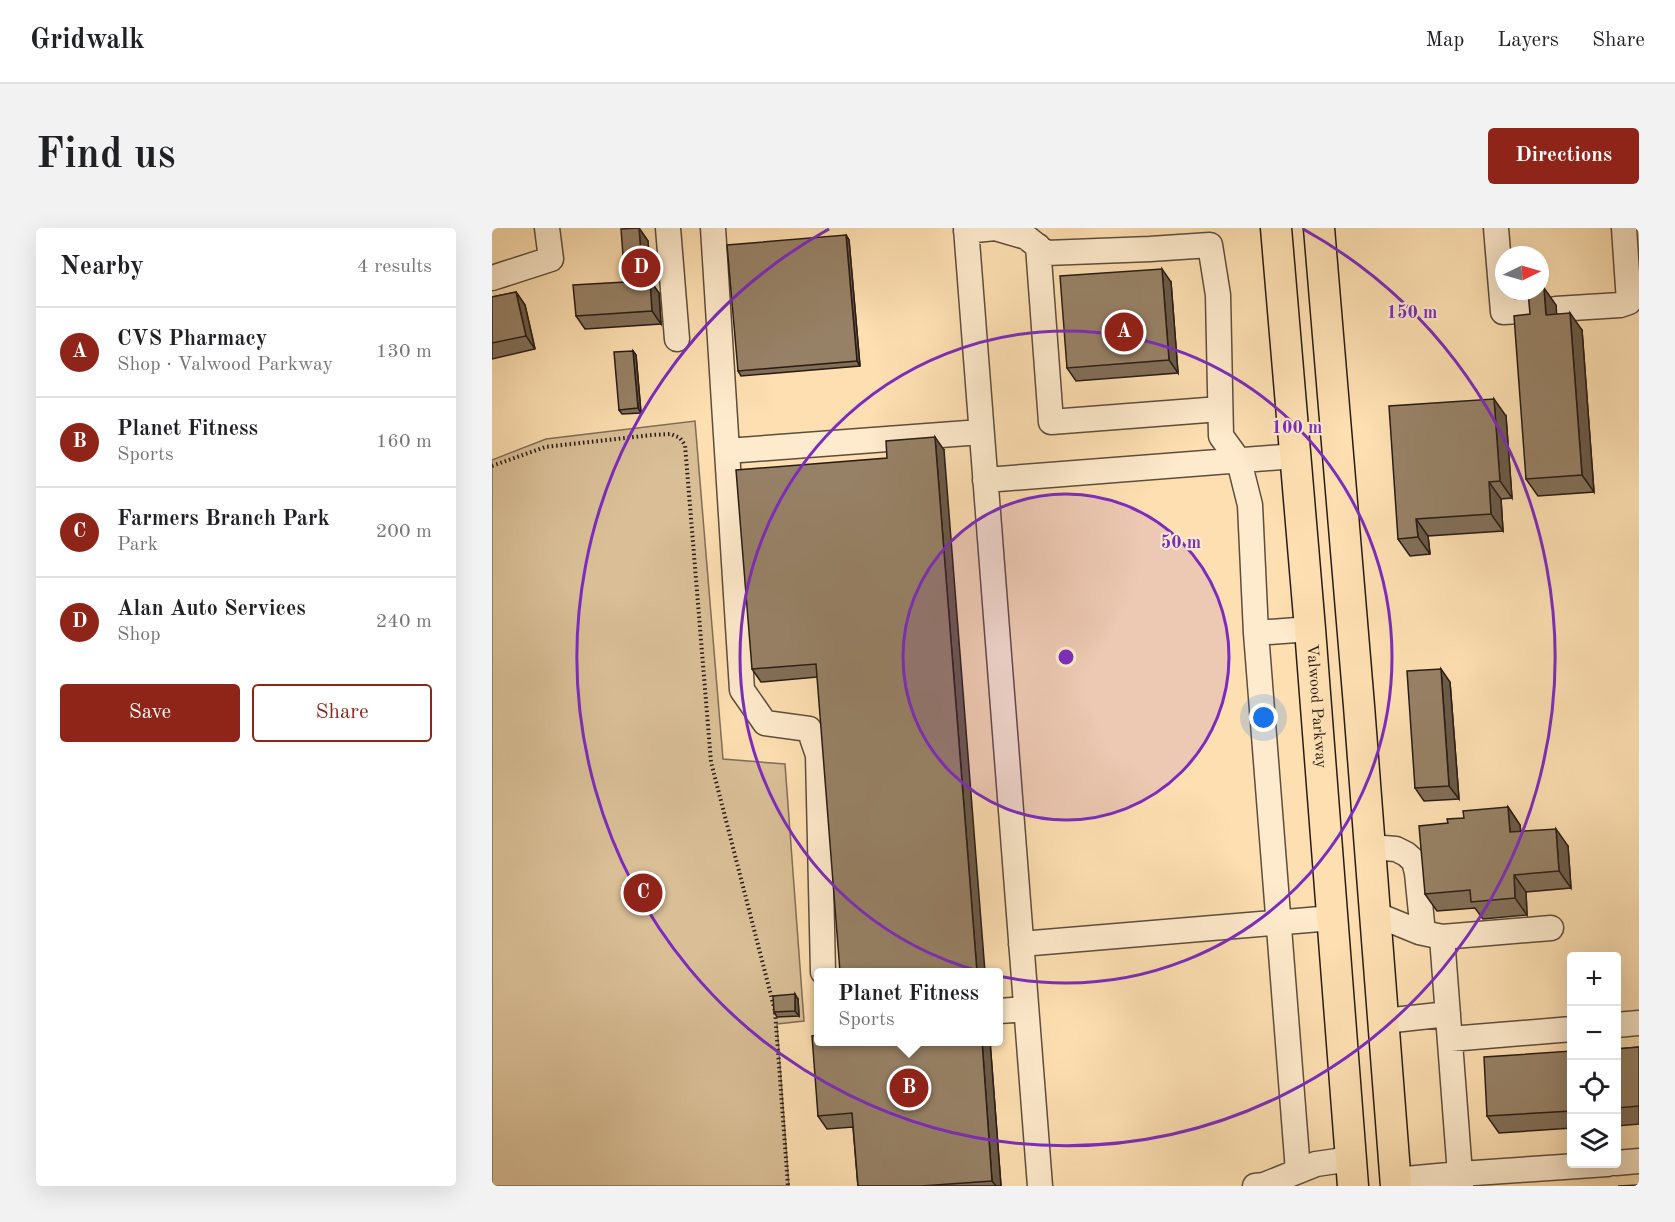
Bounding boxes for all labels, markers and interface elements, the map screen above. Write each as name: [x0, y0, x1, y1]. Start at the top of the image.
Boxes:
text: Gridwalk: [30, 27, 145, 55]
text: Map: [1425, 30, 1464, 51]
text: Layers: [1497, 30, 1559, 51]
text: Share: [1592, 30, 1645, 51]
button: Directions: [1488, 128, 1639, 184]
text: Find us: [36, 135, 175, 177]
pin: D: [622, 246, 660, 291]
north arrow: [1495, 246, 1549, 300]
text: Nearby: [60, 254, 144, 280]
text: 4 results: [357, 257, 432, 277]
text: 150 m: [1387, 304, 1437, 322]
pin: A: [1104, 310, 1144, 354]
text: CVS Pharmacy: [117, 328, 267, 350]
text: A: [72, 342, 87, 362]
text: 130 m: [376, 342, 432, 362]
text: Shop · Valwood Parkway: [117, 355, 333, 375]
text: Planet Fitness: [117, 418, 258, 440]
text: 100 m: [1272, 419, 1322, 437]
text: B: [72, 432, 87, 452]
text: 160 m: [376, 432, 432, 452]
text: Sports: [117, 445, 174, 465]
text: Farmers Branch Park: [117, 508, 330, 530]
text: C: [73, 522, 86, 542]
text: 200 m: [376, 522, 432, 542]
text: 50 m: [1161, 534, 1201, 552]
text: Park: [117, 535, 158, 555]
text: Alan Auto Services: [117, 598, 306, 620]
text: D: [72, 612, 87, 632]
text: 240 m: [376, 612, 432, 632]
text: Shop: [117, 625, 161, 645]
street label: Valwood Parkway: [1303, 644, 1329, 770]
centre of rings: [1056, 647, 1076, 667]
button: Save: [60, 684, 240, 742]
button: Share: [252, 684, 432, 742]
your location: [1249, 703, 1278, 732]
pin: C: [624, 870, 662, 916]
map controls: [1567, 952, 1621, 1168]
button: +: [1567, 952, 1621, 1006]
popup: [814, 968, 1003, 1046]
text: Planet Fitness: [838, 983, 979, 1005]
button: −: [1567, 1006, 1621, 1060]
text: Sports: [838, 1010, 895, 1030]
button: locate: [1567, 1060, 1621, 1114]
pin: B: [890, 1066, 928, 1110]
button: layers: [1567, 1114, 1621, 1168]

